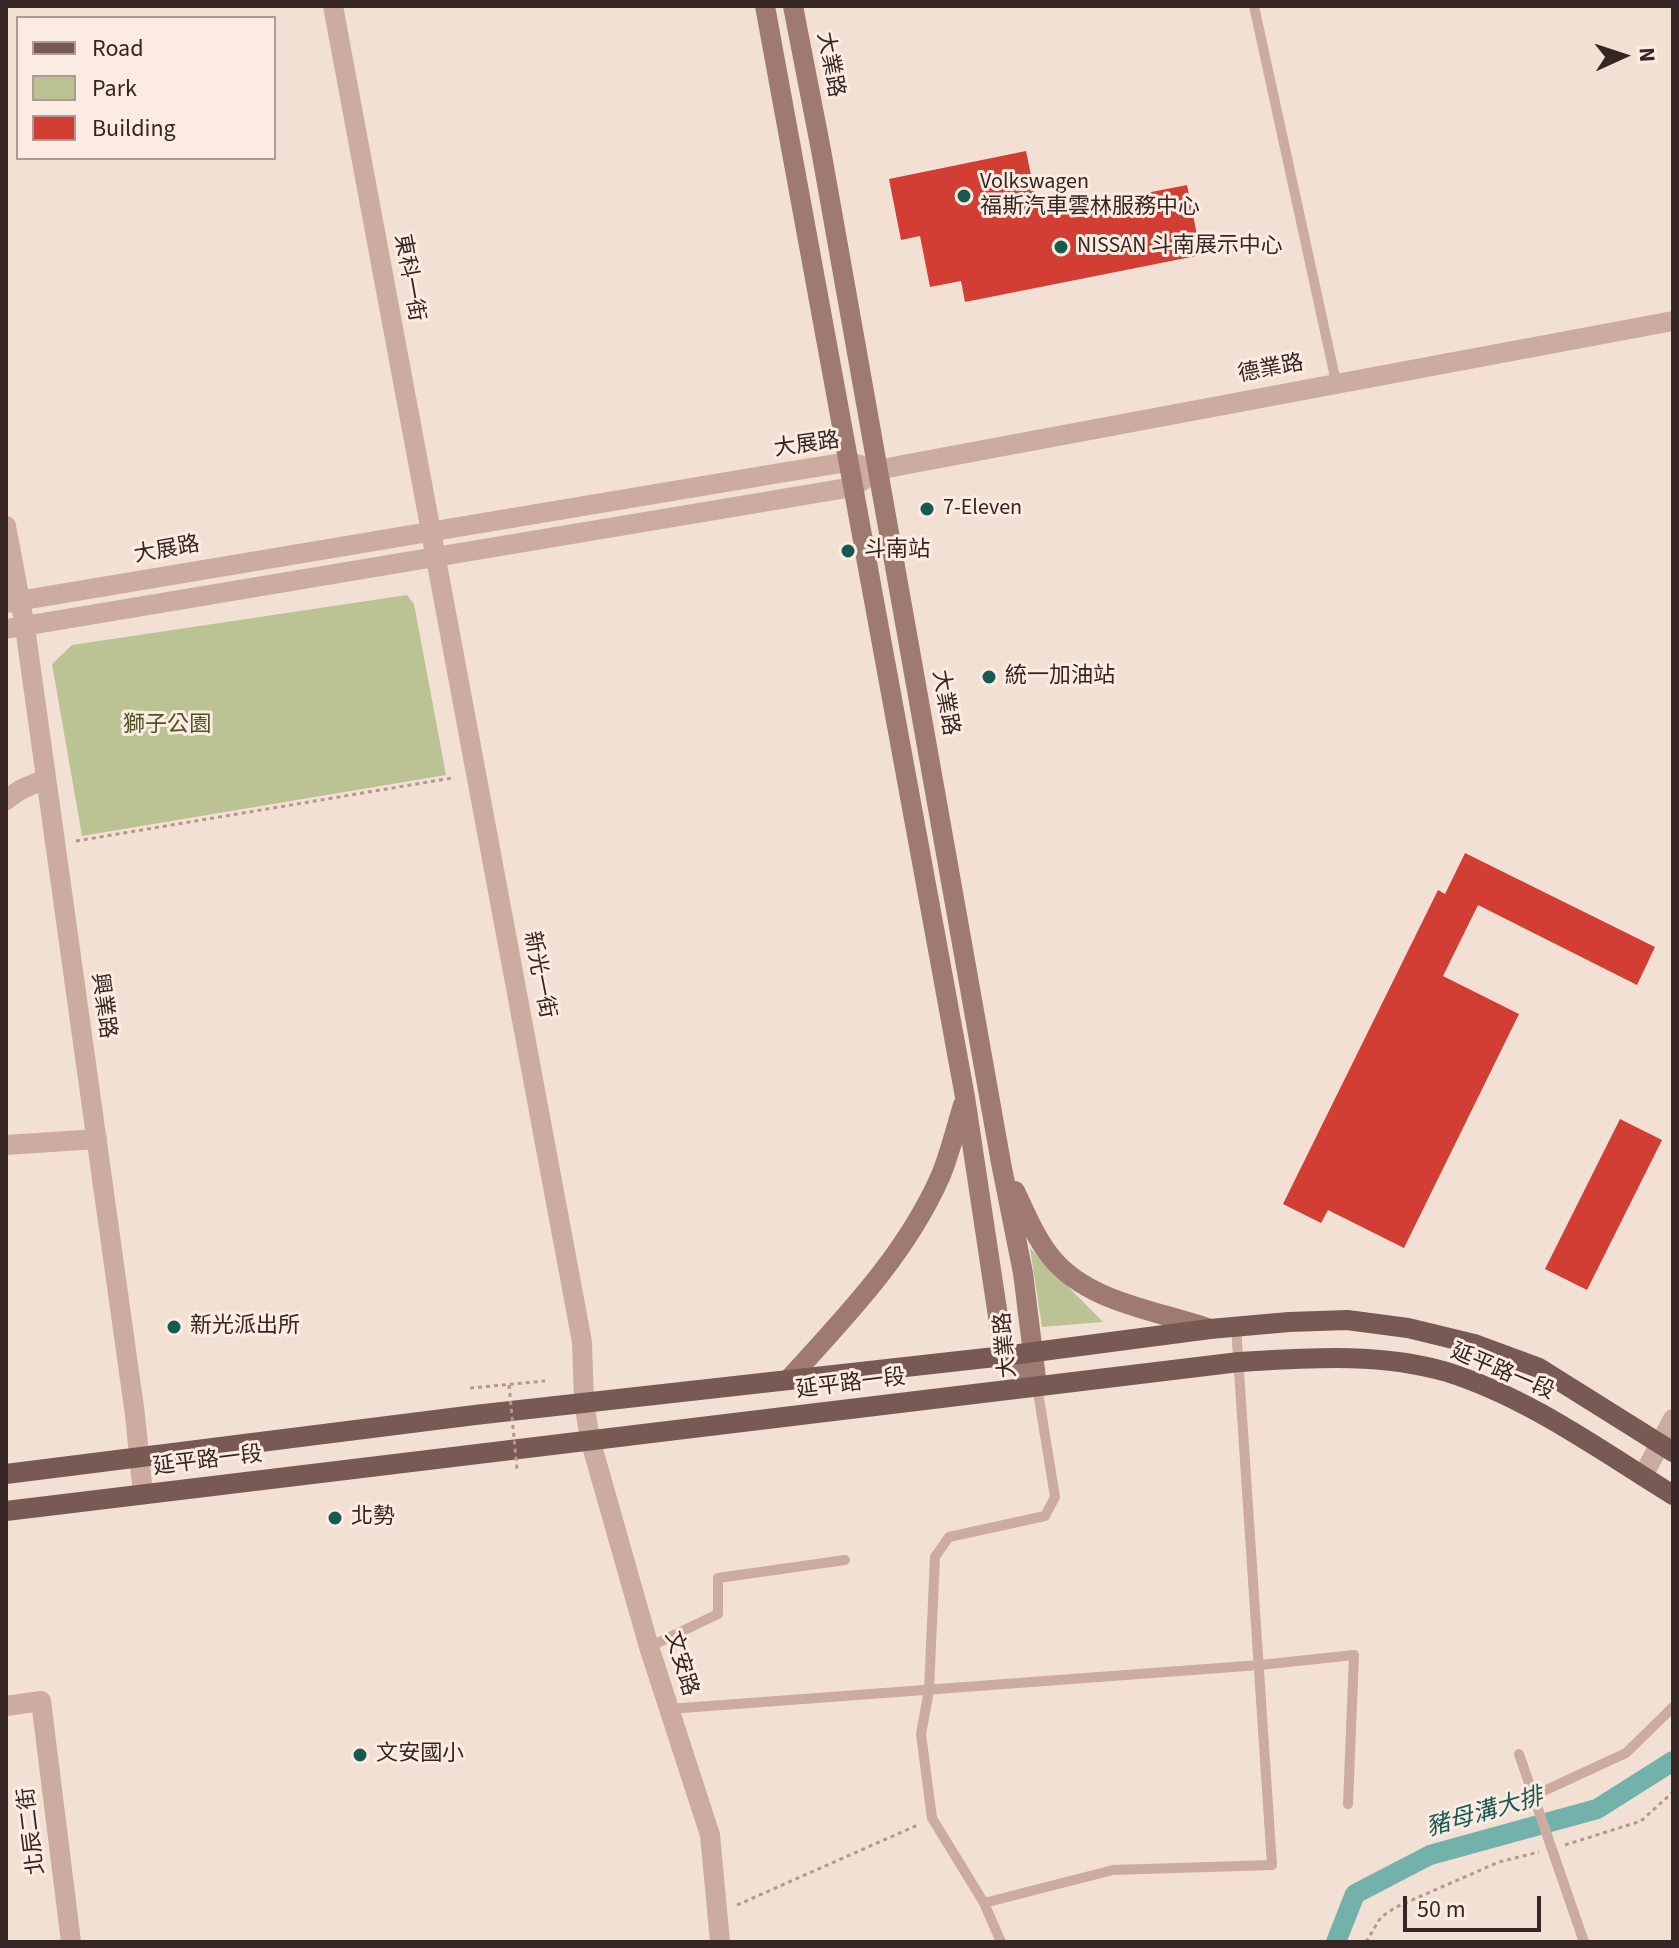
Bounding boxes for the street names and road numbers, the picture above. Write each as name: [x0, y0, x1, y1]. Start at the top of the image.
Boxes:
street label: 大業路: [810, 30, 848, 100]
street label: 東科一街: [387, 232, 429, 324]
street label: 德業路: [1236, 351, 1306, 389]
street label: 大展路: [772, 428, 842, 464]
street label: 大展路: [132, 532, 202, 570]
street label: 大業路: [925, 668, 963, 738]
street label: 新光一街: [517, 929, 559, 1021]
street label: 興業路: [84, 971, 120, 1041]
street label: 大業路: [991, 1311, 1023, 1379]
street label: 延平路一段: [1446, 1339, 1558, 1407]
street label: 延平路一段: [795, 1365, 907, 1405]
street label: 延平路一段: [152, 1442, 264, 1482]
street label: 文安路: [658, 1629, 702, 1699]
street label: 北辰二街: [15, 1786, 51, 1876]

